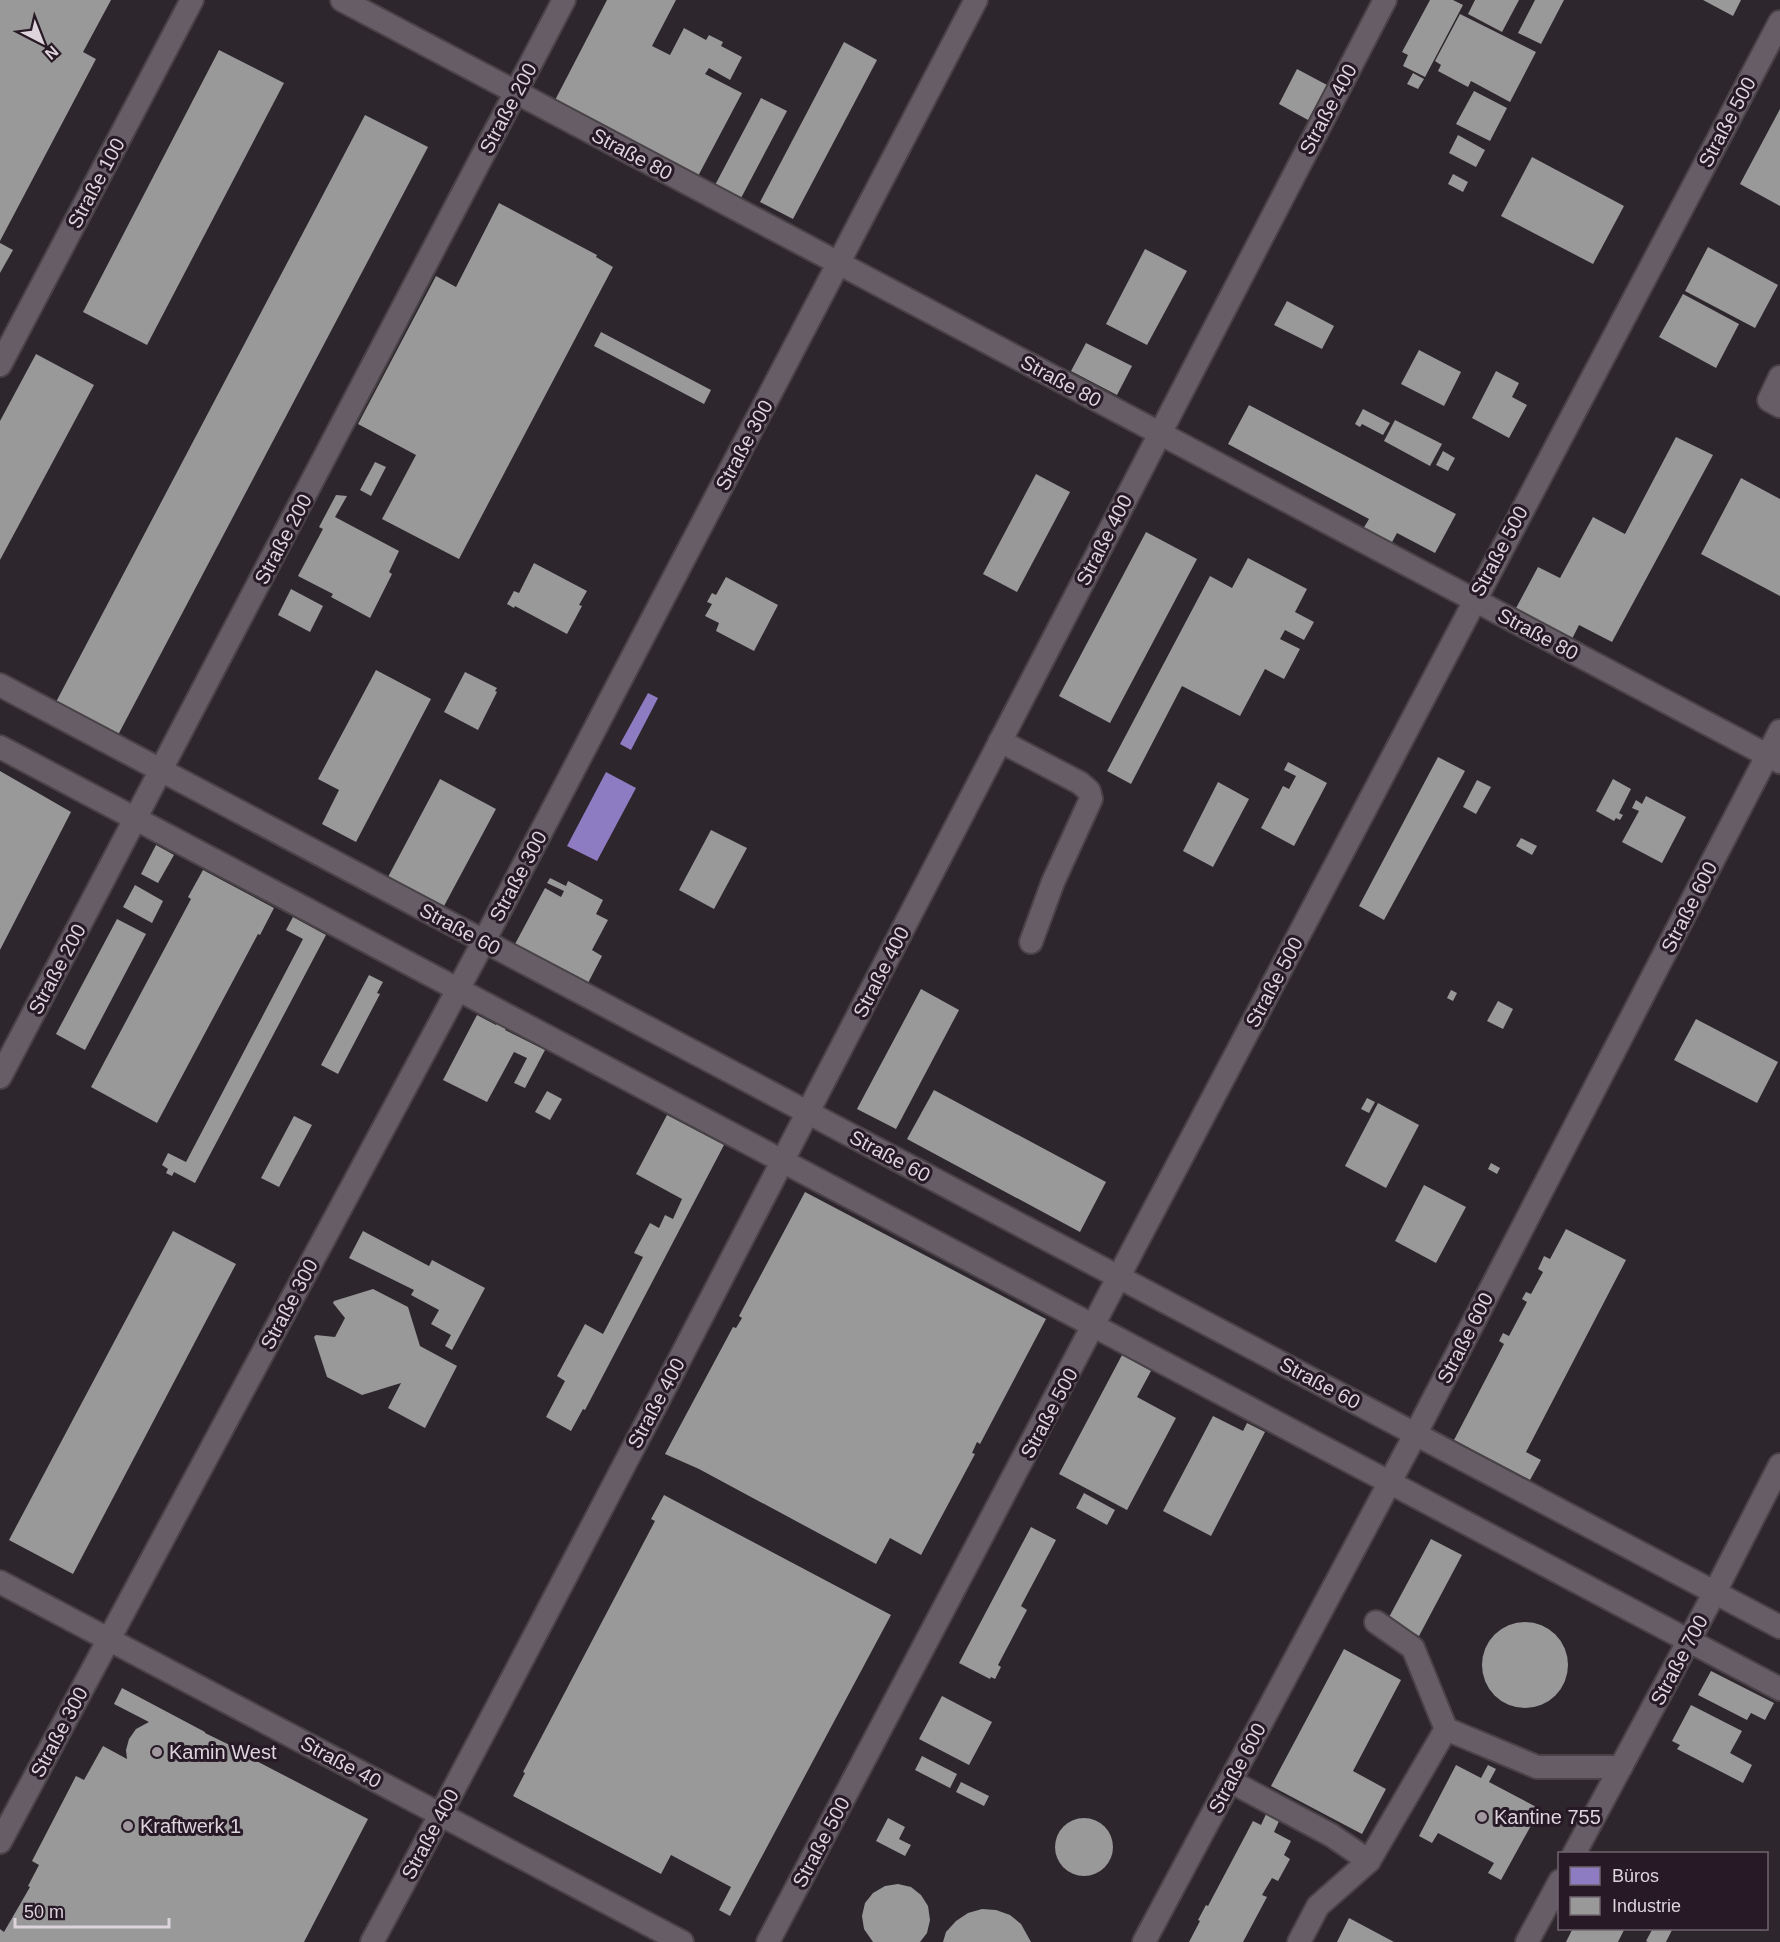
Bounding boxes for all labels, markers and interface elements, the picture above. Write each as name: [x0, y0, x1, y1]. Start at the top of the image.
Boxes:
north arrow: [12, 12, 72, 72]
text: N: [42, 43, 62, 63]
street label: Straße 200: [475, 59, 541, 157]
street label: Straße 400: [1295, 60, 1361, 158]
street label: Straße 500: [1694, 73, 1760, 171]
street label: Straße 80: [588, 124, 676, 184]
street label: Straße 100: [63, 134, 129, 232]
street label: Straße 80: [1017, 351, 1105, 411]
street label: Straße 300: [711, 396, 777, 494]
street label: Straße 200: [250, 490, 316, 588]
street label: Straße 400: [1072, 491, 1136, 589]
street label: Straße 500: [1466, 502, 1532, 600]
street label: Straße 80: [1494, 604, 1582, 664]
street label: Straße 300: [485, 827, 551, 925]
street label: Straße 600: [1657, 858, 1721, 956]
street label: Straße 60: [416, 899, 504, 959]
street label: Straße 200: [24, 920, 90, 1018]
street label: Straße 400: [849, 923, 913, 1021]
street label: Straße 500: [1241, 933, 1307, 1031]
street label: Straße 60: [846, 1126, 934, 1186]
street label: Straße 300: [256, 1255, 322, 1353]
street label: Straße 600: [1433, 1289, 1497, 1387]
street label: Straße 60: [1276, 1353, 1364, 1413]
street label: Straße 400: [623, 1354, 689, 1452]
street label: Straße 500: [1016, 1364, 1082, 1462]
street label: Straße 700: [1646, 1611, 1712, 1709]
street label: Straße 300: [26, 1683, 92, 1781]
street label: Straße 600: [1204, 1719, 1270, 1817]
street label: Straße 40: [297, 1732, 385, 1792]
place label: Kamin West: [169, 1741, 277, 1763]
marker: Kamin West: [150, 1745, 164, 1759]
street label: Straße 400: [397, 1785, 463, 1883]
street label: Straße 500: [788, 1793, 854, 1891]
place label: Kantine 755: [1494, 1806, 1601, 1828]
marker: Kantine 755: [1475, 1810, 1489, 1824]
place label: Kraftwerk 1: [140, 1815, 241, 1837]
marker: Kraftwerk 1: [121, 1819, 135, 1833]
legend: [1558, 1852, 1768, 1930]
text: Büros: [1612, 1866, 1659, 1886]
scale bar: [15, 1891, 170, 1929]
text: Industrie: [1612, 1896, 1681, 1916]
text: 50 m: [24, 1902, 64, 1922]

